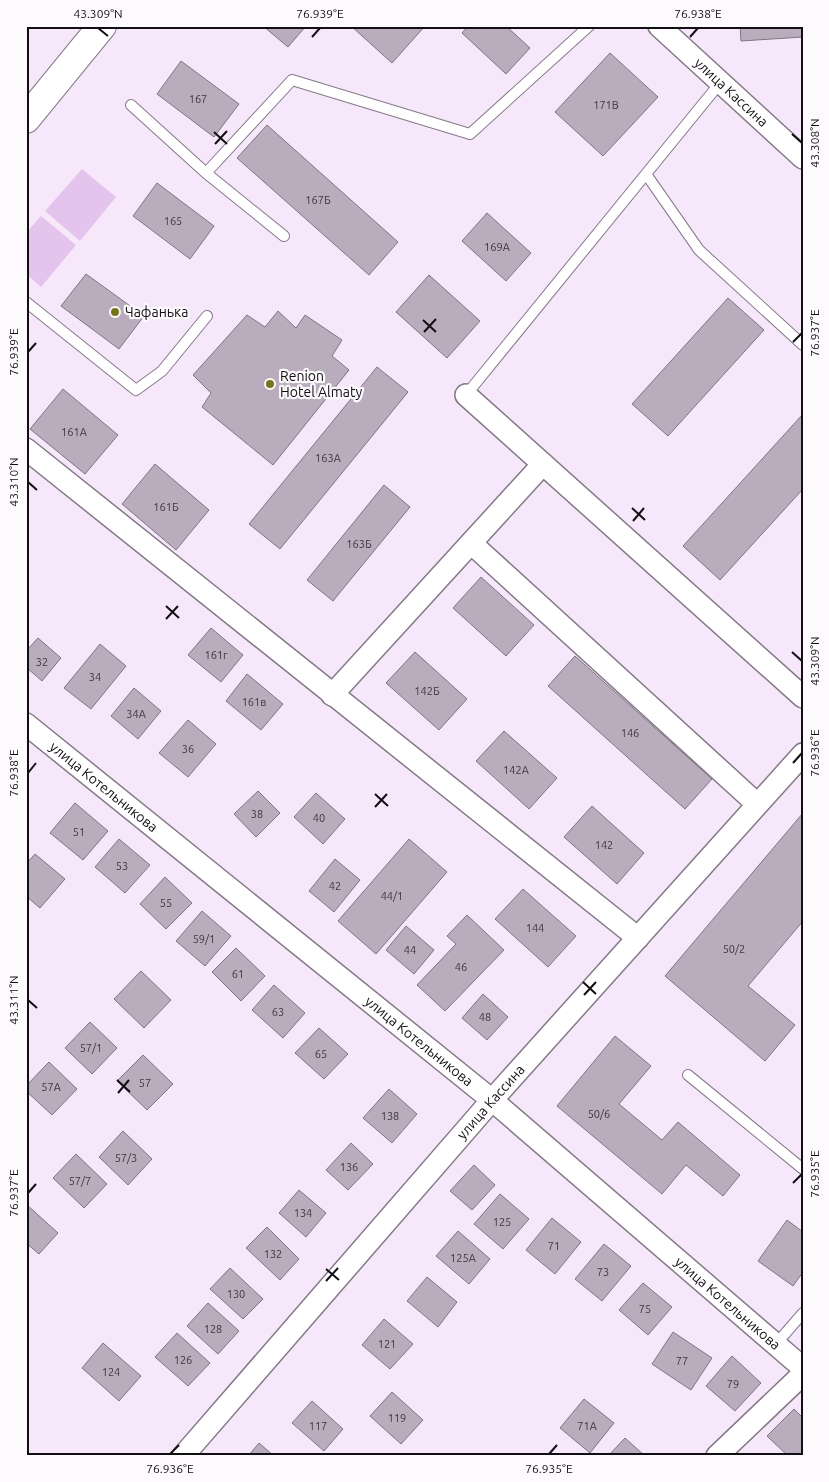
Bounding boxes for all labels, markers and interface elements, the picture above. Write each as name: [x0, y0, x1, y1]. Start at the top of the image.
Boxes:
text: 43.309°N: [73, 7, 123, 20]
text: 76.939°E: [296, 7, 344, 20]
text: 76.938°E: [674, 7, 722, 20]
street label: улица Кассина: [691, 55, 771, 130]
house number: 167: [189, 93, 207, 105]
house number: 171В: [593, 99, 619, 111]
text: 43.308°N: [808, 118, 821, 168]
house number: 167Б: [305, 194, 331, 206]
house number: 165: [164, 215, 182, 227]
house number: 169А: [484, 241, 511, 253]
place label: Чафанька: [125, 304, 188, 320]
marker: Чафанька: [109, 306, 121, 318]
text: 76.937°E: [808, 309, 821, 357]
text: 76.939°E: [7, 328, 20, 376]
place label: Renion Hotel Almaty: [280, 368, 363, 400]
marker: Renion Hotel Almaty: [264, 378, 276, 390]
house number: 161А: [61, 426, 88, 438]
house number: 163А: [315, 452, 342, 464]
text: 43.310°N: [7, 457, 20, 507]
house number: 161Б: [153, 501, 179, 513]
house number: 163Б: [346, 538, 372, 550]
text: 43.309°N: [808, 636, 821, 686]
house number: 161г: [204, 649, 228, 661]
house number: 32: [36, 656, 48, 668]
house number: 34: [89, 671, 101, 683]
house number: 142Б: [414, 685, 440, 697]
house number: 161в: [242, 696, 266, 708]
house number: 34А: [126, 708, 147, 720]
house number: 146: [621, 727, 639, 739]
text: 76.936°E: [808, 729, 821, 777]
street label: улица Котельникова: [47, 738, 161, 835]
house number: 36: [182, 743, 194, 755]
text: 76.938°E: [7, 749, 20, 797]
house number: 142А: [503, 764, 530, 776]
house number: 38: [251, 808, 263, 820]
house number: 40: [313, 812, 325, 824]
house number: 51: [73, 826, 85, 838]
house number: 142: [595, 839, 613, 851]
house number: 53: [116, 860, 128, 872]
house number: 42: [329, 880, 341, 892]
house number: 44/1: [381, 890, 403, 902]
house number: 55: [160, 897, 172, 909]
house number: 144: [526, 922, 544, 934]
house number: 59/1: [193, 933, 215, 945]
house number: 50/2: [723, 943, 745, 955]
house number: 44: [404, 944, 416, 956]
house number: 46: [455, 961, 467, 973]
house number: 61: [232, 968, 244, 980]
text: 43.311°N: [7, 975, 20, 1025]
street label: улица Котельникова: [362, 993, 476, 1089]
house number: 63: [272, 1006, 284, 1018]
house number: 48: [479, 1011, 491, 1023]
house number: 57/1: [80, 1042, 102, 1054]
house number: 65: [315, 1048, 327, 1060]
street label: улица Кассина: [454, 1061, 528, 1143]
house number: 57: [139, 1077, 151, 1089]
house number: 57А: [41, 1081, 62, 1093]
house number: 50/6: [588, 1108, 610, 1120]
house number: 138: [381, 1110, 399, 1122]
text: 76.935°E: [808, 1150, 821, 1198]
house number: 57/3: [115, 1152, 137, 1164]
house number: 136: [340, 1161, 358, 1173]
text: 76.937°E: [7, 1169, 20, 1217]
house number: 57/7: [69, 1175, 91, 1187]
house number: 134: [294, 1207, 312, 1219]
house number: 125: [493, 1216, 511, 1228]
house number: 71: [548, 1240, 560, 1252]
house number: 132: [264, 1248, 282, 1260]
house number: 125А: [450, 1252, 477, 1264]
street label: улица Котельникова: [672, 1253, 784, 1353]
house number: 73: [597, 1266, 609, 1278]
house number: 130: [227, 1288, 245, 1300]
house number: 75: [639, 1303, 651, 1315]
house number: 128: [204, 1323, 222, 1335]
house number: 121: [378, 1338, 396, 1350]
house number: 126: [174, 1354, 192, 1366]
house number: 77: [676, 1355, 688, 1367]
house number: 124: [102, 1366, 120, 1378]
house number: 79: [727, 1378, 739, 1390]
house number: 119: [388, 1412, 406, 1424]
house number: 117: [309, 1420, 327, 1432]
house number: 71А: [577, 1420, 598, 1432]
text: 76.936°E: [146, 1462, 194, 1475]
text: 76.935°E: [525, 1462, 573, 1475]

